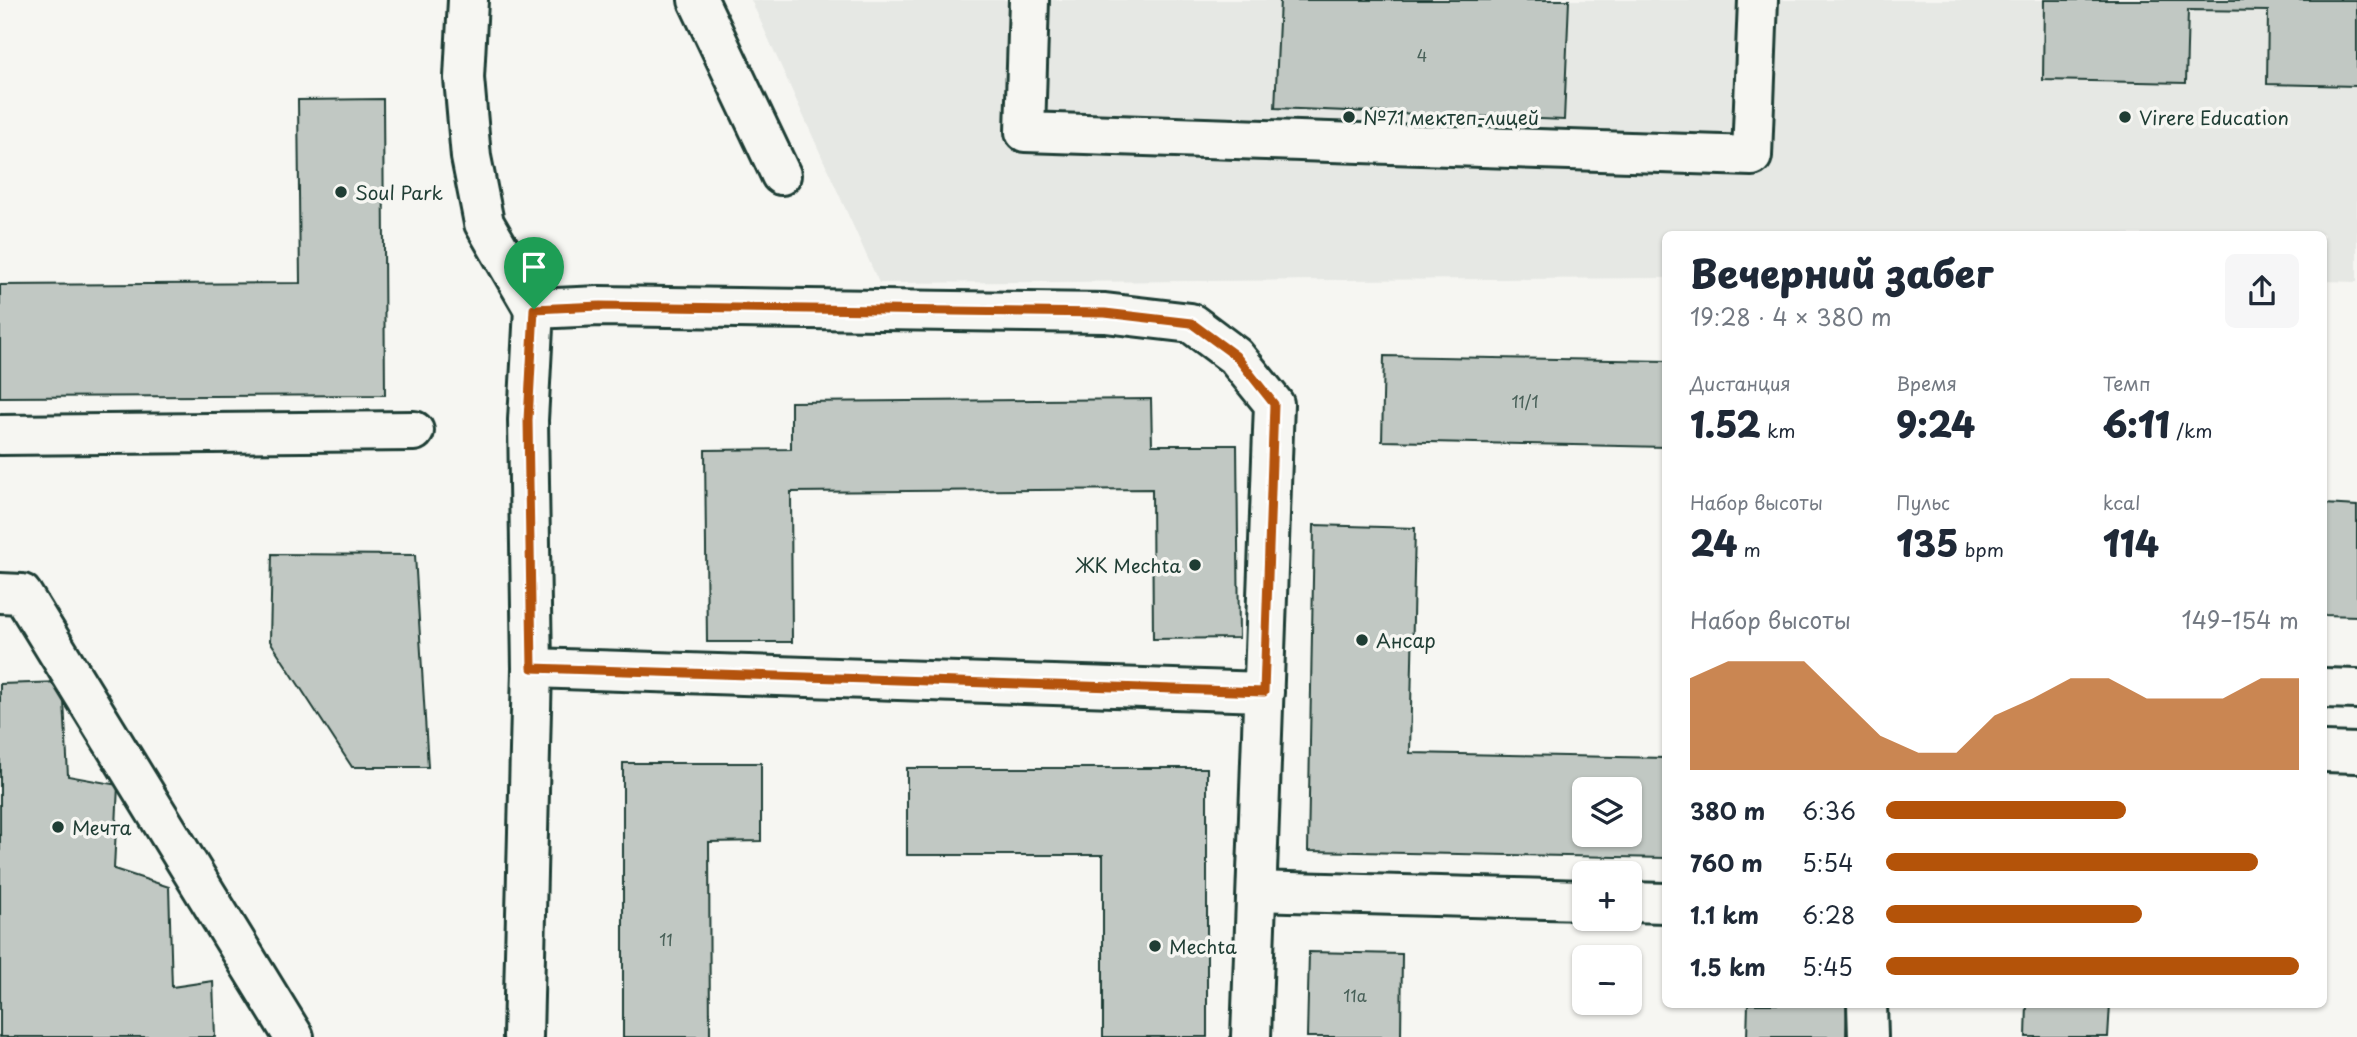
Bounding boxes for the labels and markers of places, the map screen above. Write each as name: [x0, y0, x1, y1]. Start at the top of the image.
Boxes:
place label: №71 мектеп-лицей: [1363, 103, 1539, 131]
place label: Virere Education: [2139, 103, 2289, 131]
marker: №71 мектеп-лицей: [1341, 109, 1357, 125]
marker: Virere Education: [2117, 109, 2133, 125]
place label: Soul Park: [355, 178, 443, 206]
marker: Soul Park: [333, 184, 349, 200]
pin: [504, 237, 564, 309]
place label: ЖК Mechta: [1075, 551, 1181, 579]
marker: ЖК Mechta: [1187, 557, 1203, 573]
place label: Ансар: [1376, 626, 1436, 654]
marker: Ансар: [1354, 632, 1370, 648]
place label: Мечта: [72, 813, 131, 841]
marker: Мечта: [50, 819, 66, 835]
place label: Mechta: [1169, 932, 1237, 960]
marker: Mechta: [1147, 938, 1163, 954]

